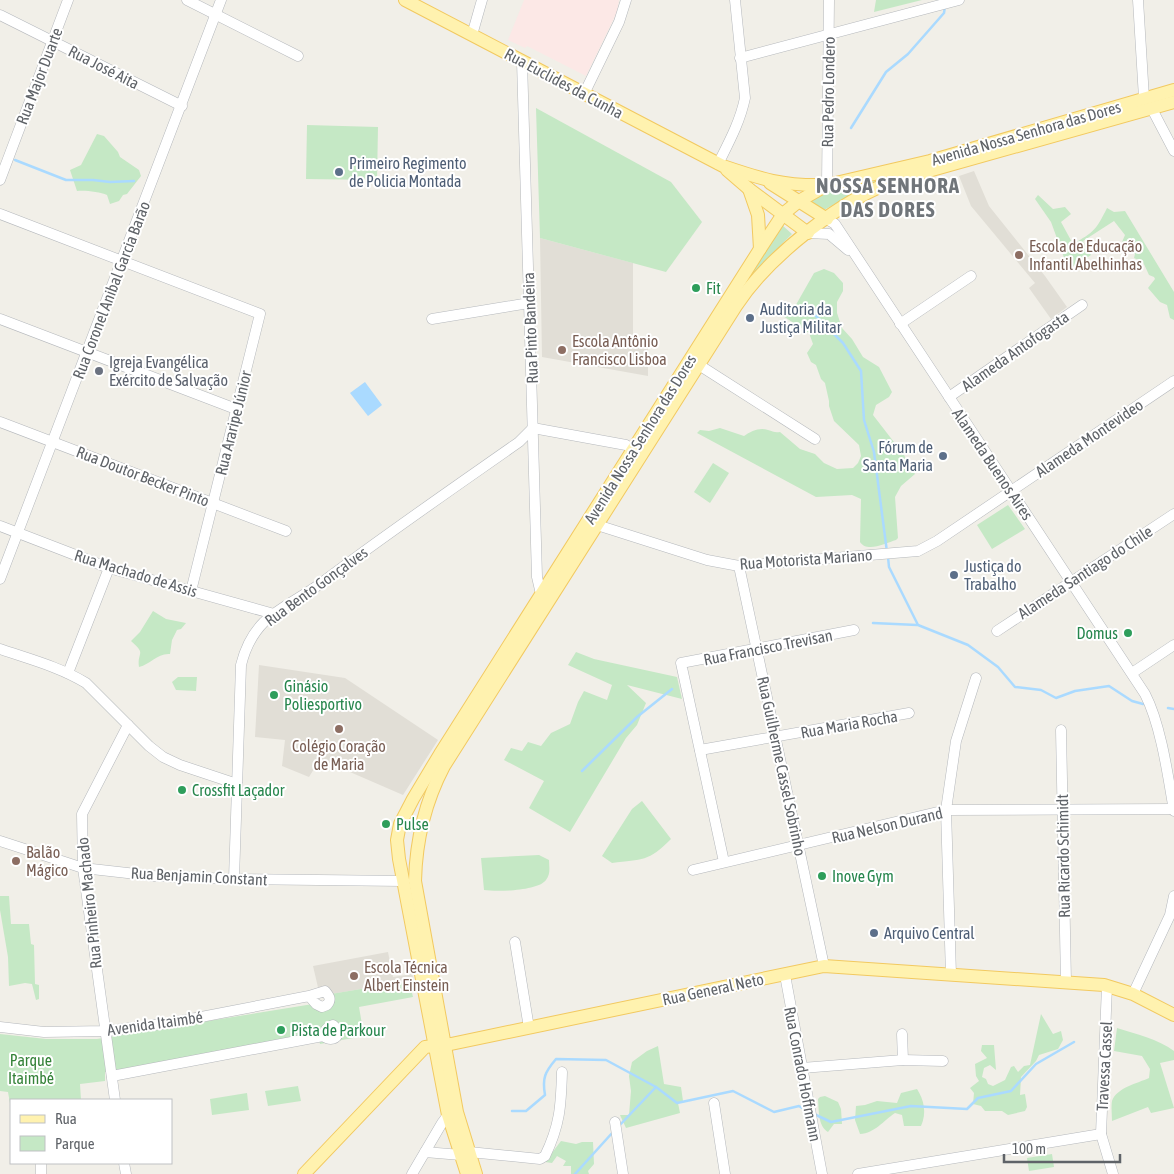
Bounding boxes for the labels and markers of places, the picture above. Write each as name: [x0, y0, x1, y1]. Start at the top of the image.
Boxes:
place label: Primeiro Regimento de Policia Montada: [349, 154, 466, 190]
marker: Primeiro Regimento de Policia Montada: [333, 166, 345, 178]
place label: Escola de Educação Infantil Abelhinhas: [1029, 237, 1143, 273]
marker: Escola de Educação Infantil Abelhinhas: [1013, 249, 1025, 261]
place label: Fit: [706, 279, 721, 297]
marker: Fit: [690, 282, 702, 294]
place label: Auditoria da Justiça Militar: [760, 300, 842, 337]
marker: Auditoria da Justiça Militar: [744, 312, 756, 324]
place label: Escola Antônio Francisco Lisboa: [572, 332, 667, 368]
marker: Escola Antônio Francisco Lisboa: [556, 344, 568, 356]
place label: Igreja Evangélica Exército de Salvação: [109, 353, 228, 390]
marker: Igreja Evangélica Exército de Salvação: [93, 365, 105, 377]
place label: Fórum de Santa Maria: [863, 438, 933, 474]
marker: Fórum de Santa Maria: [937, 450, 949, 462]
place label: Justiça do Trabalho: [964, 557, 1021, 593]
marker: Justiça do Trabalho: [948, 569, 960, 581]
place label: Domus: [1077, 624, 1118, 642]
marker: Domus: [1122, 627, 1134, 639]
place label: Ginásio Poliesportivo: [284, 677, 362, 714]
marker: Ginásio Poliesportivo: [268, 689, 280, 701]
marker: Colégio Coração de Maria: [333, 723, 345, 735]
place label: Colégio Coração de Maria: [292, 737, 386, 773]
place label: Crossfit Laçador: [192, 781, 285, 800]
marker: Crossfit Laçador: [176, 784, 188, 796]
place label: Pulse: [396, 815, 429, 833]
marker: Pulse: [380, 818, 392, 830]
place label: Balão Mágico: [26, 843, 68, 880]
marker: Balão Mágico: [10, 855, 22, 867]
place label: Inove Gym: [832, 867, 894, 886]
marker: Inove Gym: [816, 870, 828, 882]
place label: Arquivo Central: [884, 924, 975, 943]
marker: Arquivo Central: [868, 927, 880, 939]
place label: Escola Técnica Albert Einstein: [364, 958, 449, 994]
marker: Escola Técnica Albert Einstein: [348, 970, 360, 982]
place label: Pista de Parkour: [291, 1021, 386, 1039]
marker: Pista de Parkour: [275, 1024, 287, 1036]

